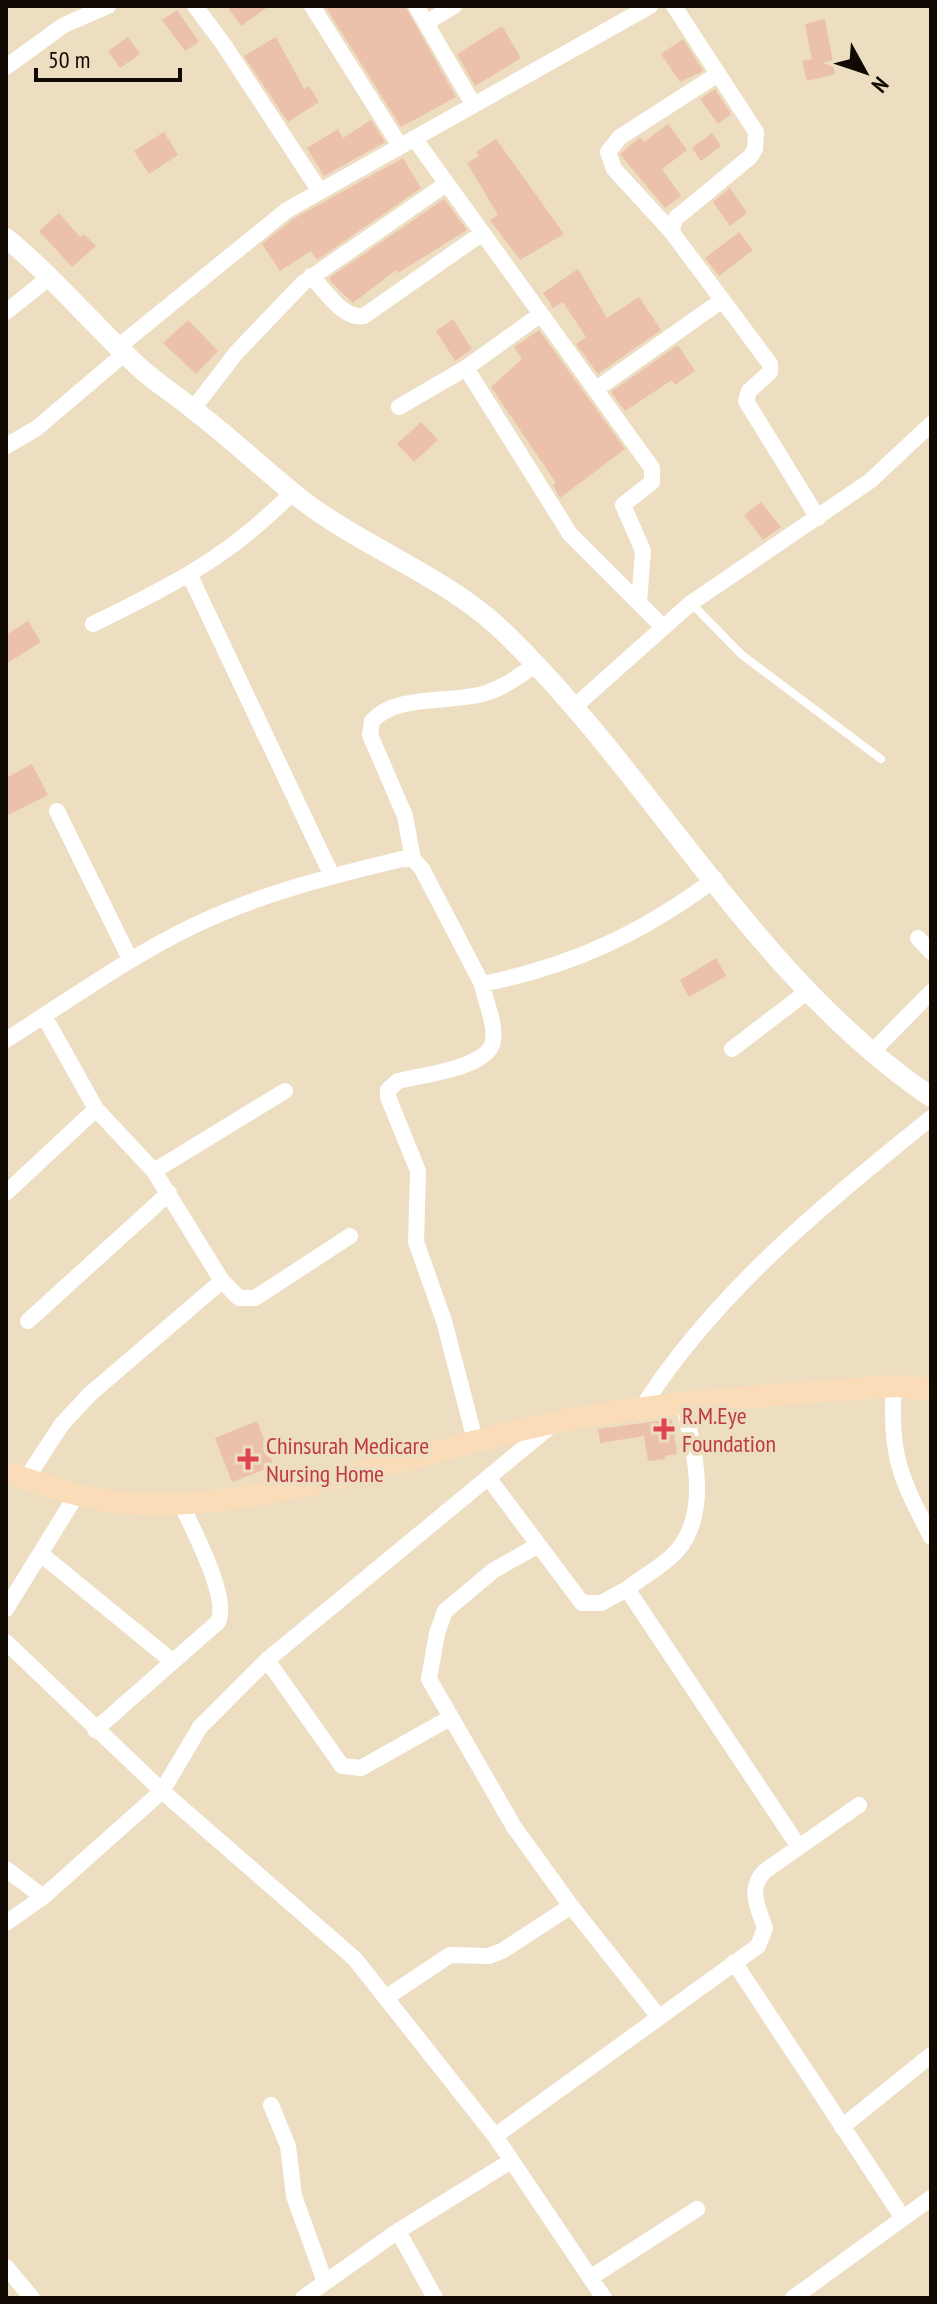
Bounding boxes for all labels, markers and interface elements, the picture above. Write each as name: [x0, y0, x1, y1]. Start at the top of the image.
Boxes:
scale bar: [36, 32, 180, 82]
north arrow: [825, 32, 905, 112]
text: 50 m: [48, 44, 90, 75]
text: N: [866, 71, 895, 98]
place label: R.M.Eye Foundation: [682, 1400, 776, 1459]
marker: R.M.Eye Foundation: [653, 1418, 675, 1440]
place label: Chinsurah Medicare Nursing Home: [266, 1430, 429, 1489]
marker: Chinsurah Medicare Nursing Home: [237, 1448, 259, 1470]

